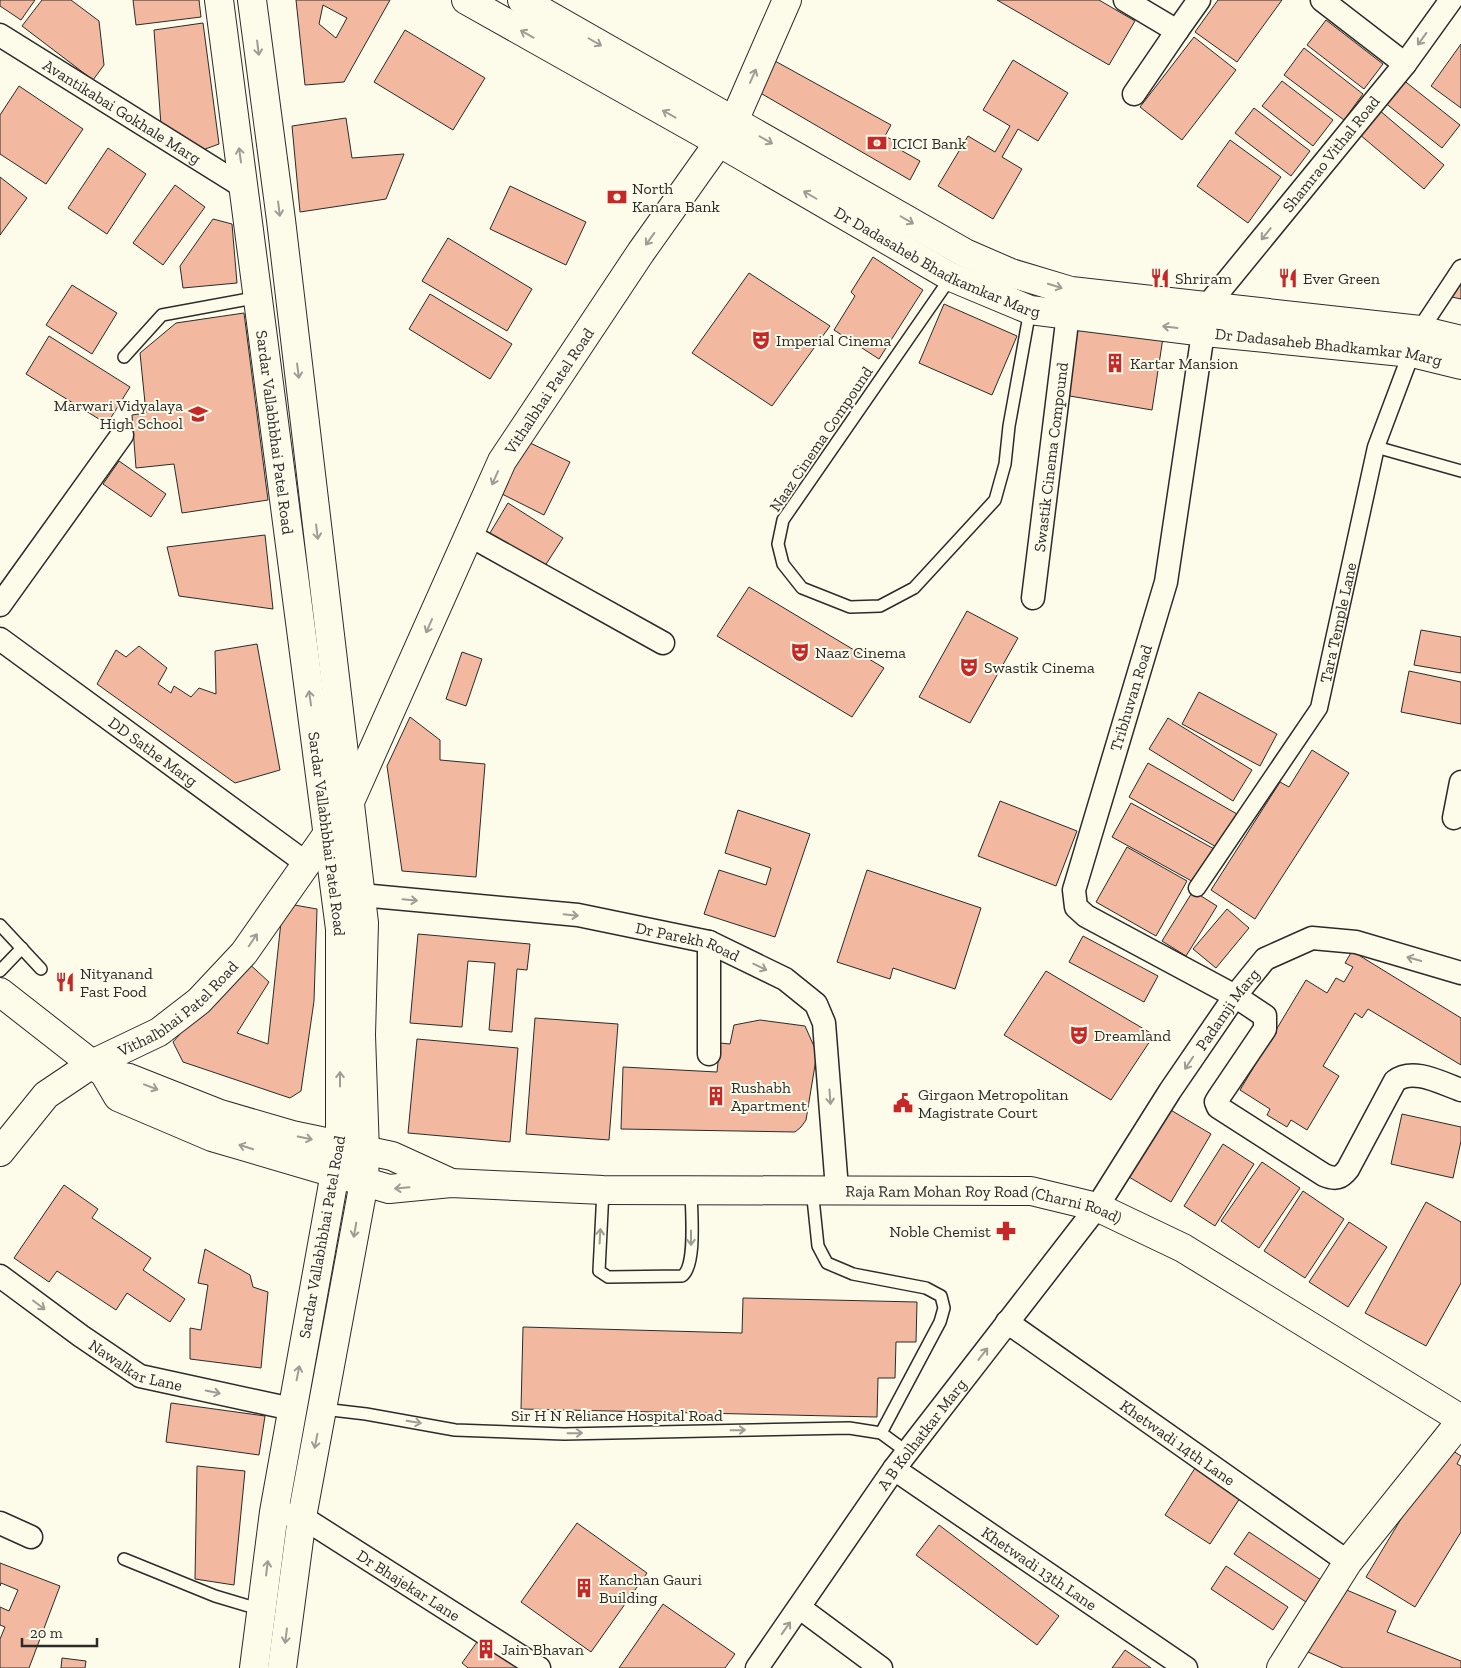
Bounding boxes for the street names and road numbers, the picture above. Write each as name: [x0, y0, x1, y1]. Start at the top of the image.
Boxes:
street label: Avantikabai Gokhale Marg: [40, 55, 205, 168]
street label: Shamrao Vithal Road: [1278, 92, 1384, 216]
street label: Dr Dadasaheb Bhadkamkar Marg: [831, 202, 1041, 321]
street label: Vithalbhai Patel Road: [499, 324, 598, 458]
street label: Dr Dadasaheb Bhadkamkar Marg: [1214, 324, 1444, 370]
street label: Sardar Vallabhbhai Patel Road: [253, 329, 298, 536]
street label: Swastik Cinema Compound: [1029, 361, 1071, 553]
street label: Naaz Cinema Compound: [765, 363, 877, 515]
street label: Tara Temple Lane: [1315, 560, 1360, 684]
street label: Tribhuvan Road: [1106, 642, 1156, 753]
street label: DD Sathe Marg: [105, 712, 202, 790]
street label: Sardar Vallabhbhai Patel Road: [305, 731, 350, 936]
street label: Dr Parekh Road: [634, 918, 743, 965]
street label: Vithalbhai Patel Road: [114, 956, 242, 1060]
street label: Padamji Marg: [1191, 964, 1263, 1054]
street label: Sardar Vallabhbhai Patel Road: [295, 1134, 349, 1340]
street label: Raja Ram Mohan Roy Road (Charni Road): [845, 1181, 1125, 1227]
street label: Nawalkar Lane: [86, 1335, 184, 1394]
street label: A B Kolhatkar Marg: [873, 1374, 970, 1494]
street label: Khetwadi 14th Lane: [1117, 1395, 1239, 1489]
street label: Sir H N Reliance Hospital Road: [511, 1406, 723, 1425]
street label: Khetwadi 13th Lane: [978, 1522, 1101, 1614]
street label: Dr Bhajekar Lane: [354, 1545, 464, 1625]

